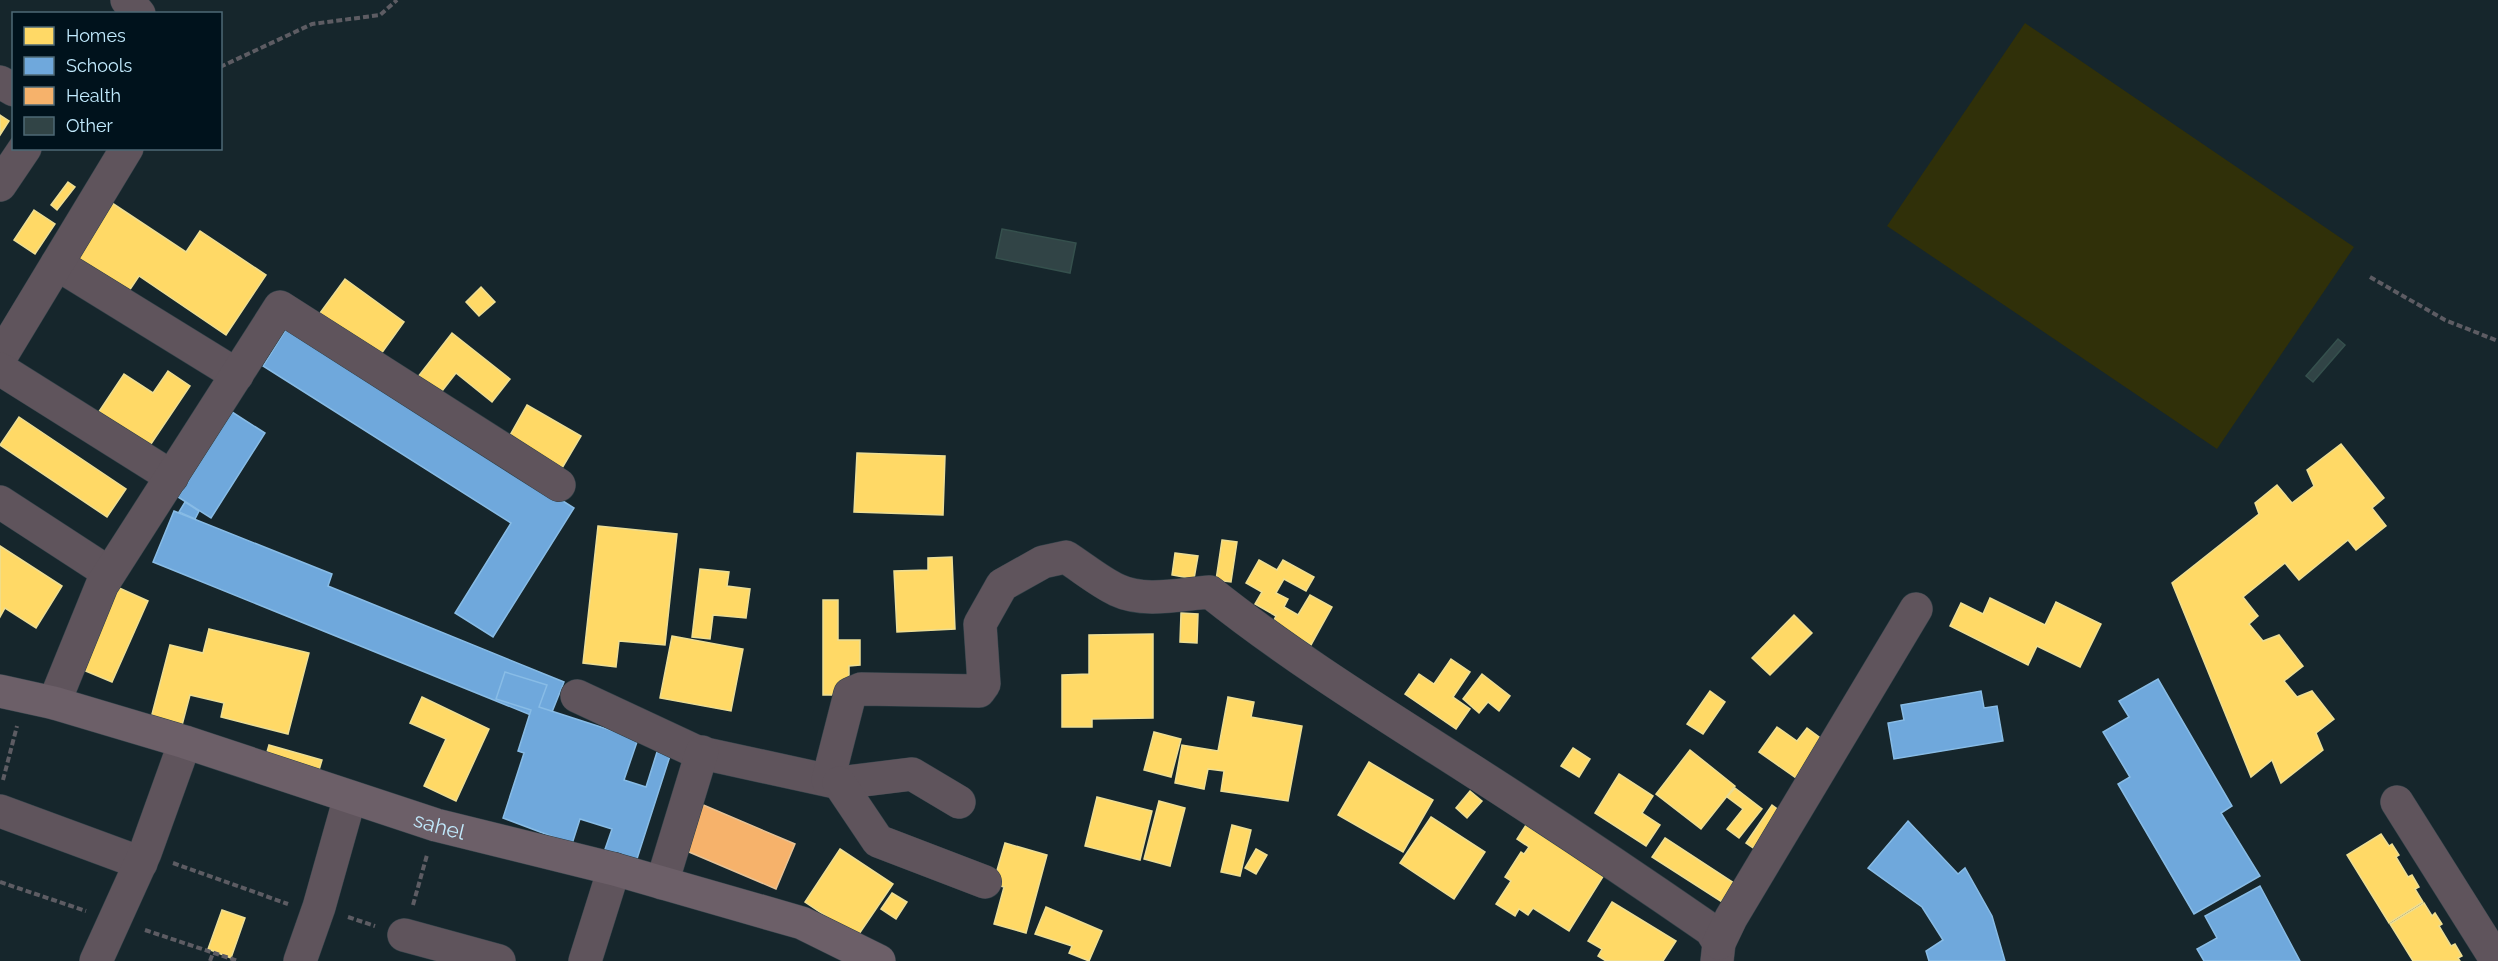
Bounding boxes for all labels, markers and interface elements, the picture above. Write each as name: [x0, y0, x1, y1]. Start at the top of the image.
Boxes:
legend: [12, 12, 222, 150]
text: Homes: [66, 25, 126, 46]
text: Schools: [66, 55, 133, 76]
text: Health: [66, 85, 121, 106]
text: Other: [66, 115, 114, 136]
street label: sahel: [411, 806, 468, 844]

